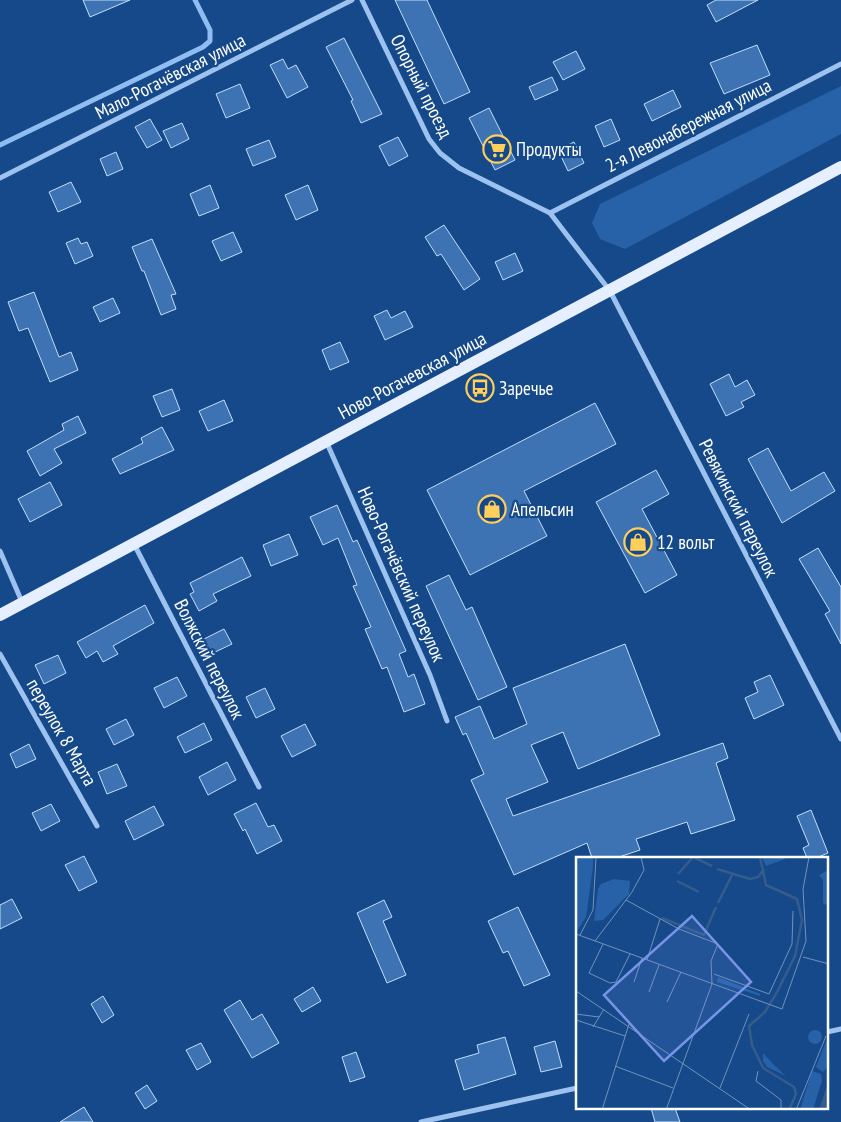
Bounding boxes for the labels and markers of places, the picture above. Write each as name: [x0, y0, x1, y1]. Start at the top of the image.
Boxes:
supermarket icon: Продукты: [482, 134, 512, 164]
place label: Продукты: [516, 137, 582, 161]
bus stop icon: Заречье: [465, 373, 495, 403]
place label: Заречье: [499, 376, 553, 400]
shop icon: Апельсин: [477, 494, 507, 524]
place label: Апельсин: [511, 497, 574, 521]
shop icon: 12 вольт: [623, 527, 653, 557]
place label: 12 вольт: [657, 530, 715, 554]

